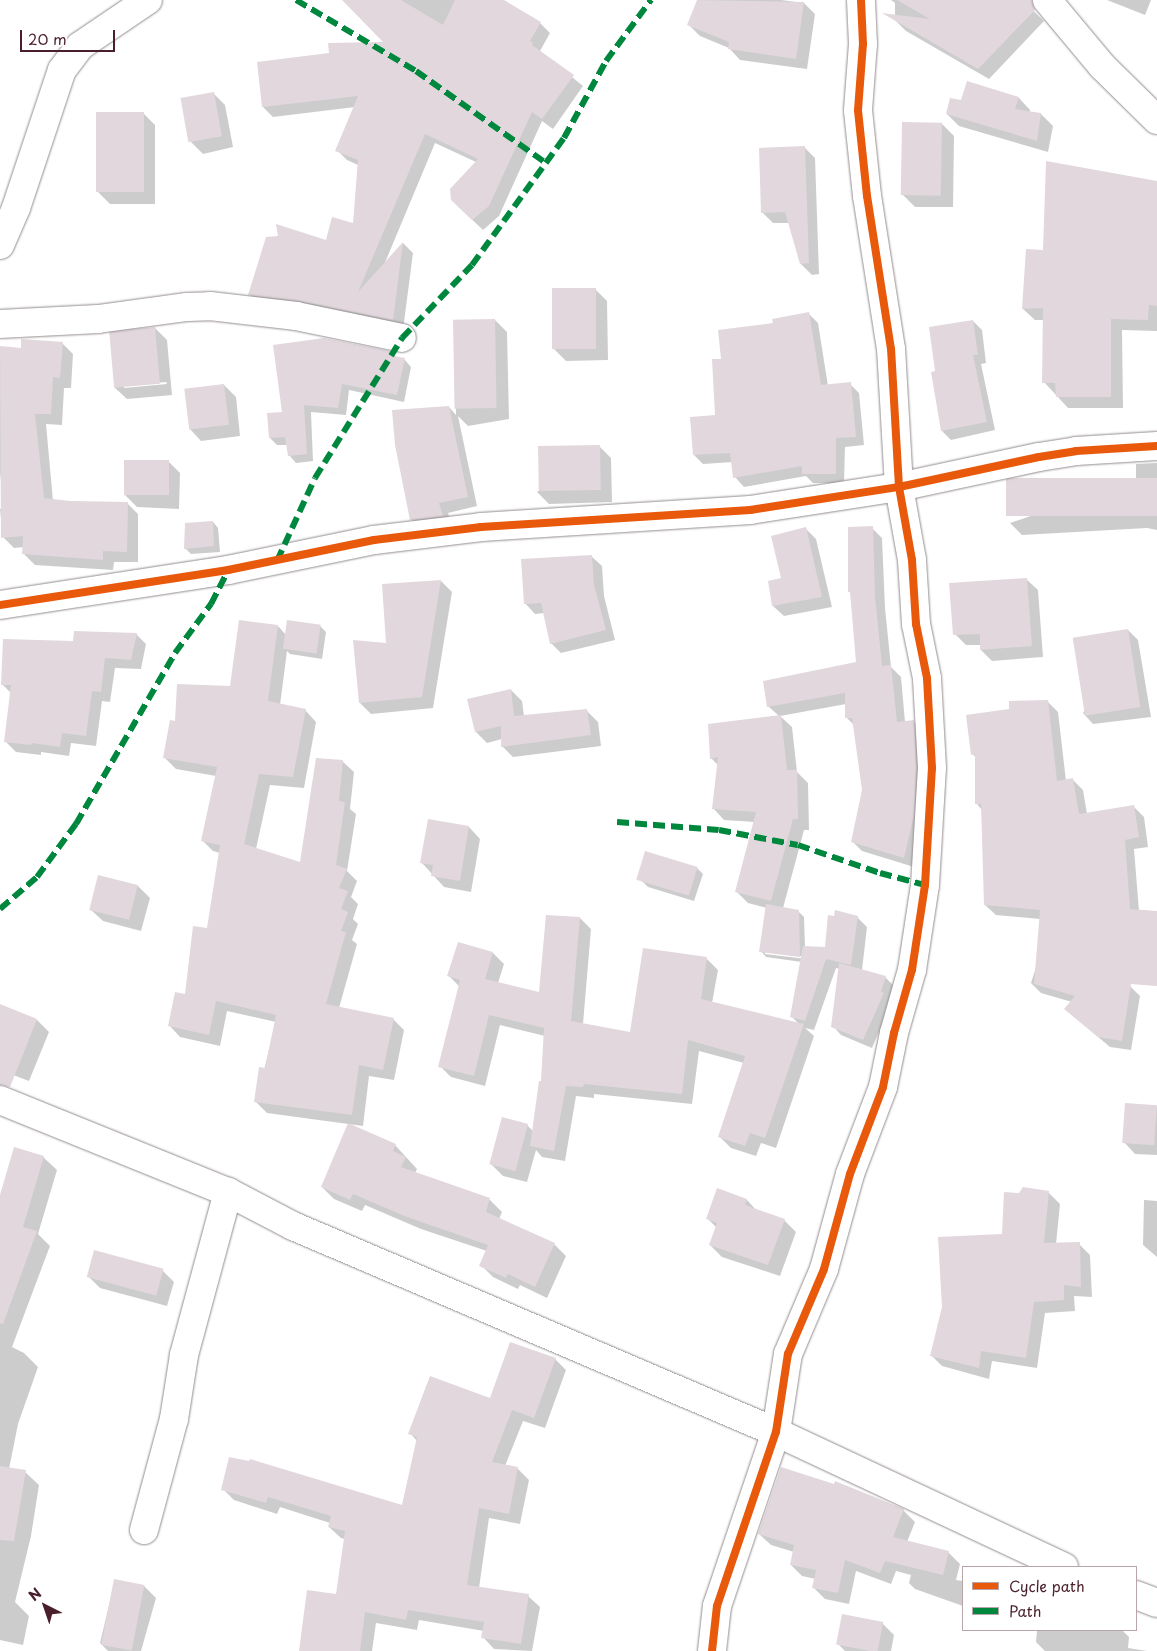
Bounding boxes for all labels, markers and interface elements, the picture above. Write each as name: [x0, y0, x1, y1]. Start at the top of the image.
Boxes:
scale bar: [22, 20, 118, 52]
text: 20 m: [28, 27, 67, 50]
legend: [962, 1566, 1137, 1631]
text: Cycle path: [1009, 1574, 1085, 1597]
north arrow: [20, 1581, 70, 1631]
text: N: [24, 1583, 46, 1606]
text: Path: [1009, 1599, 1041, 1622]

